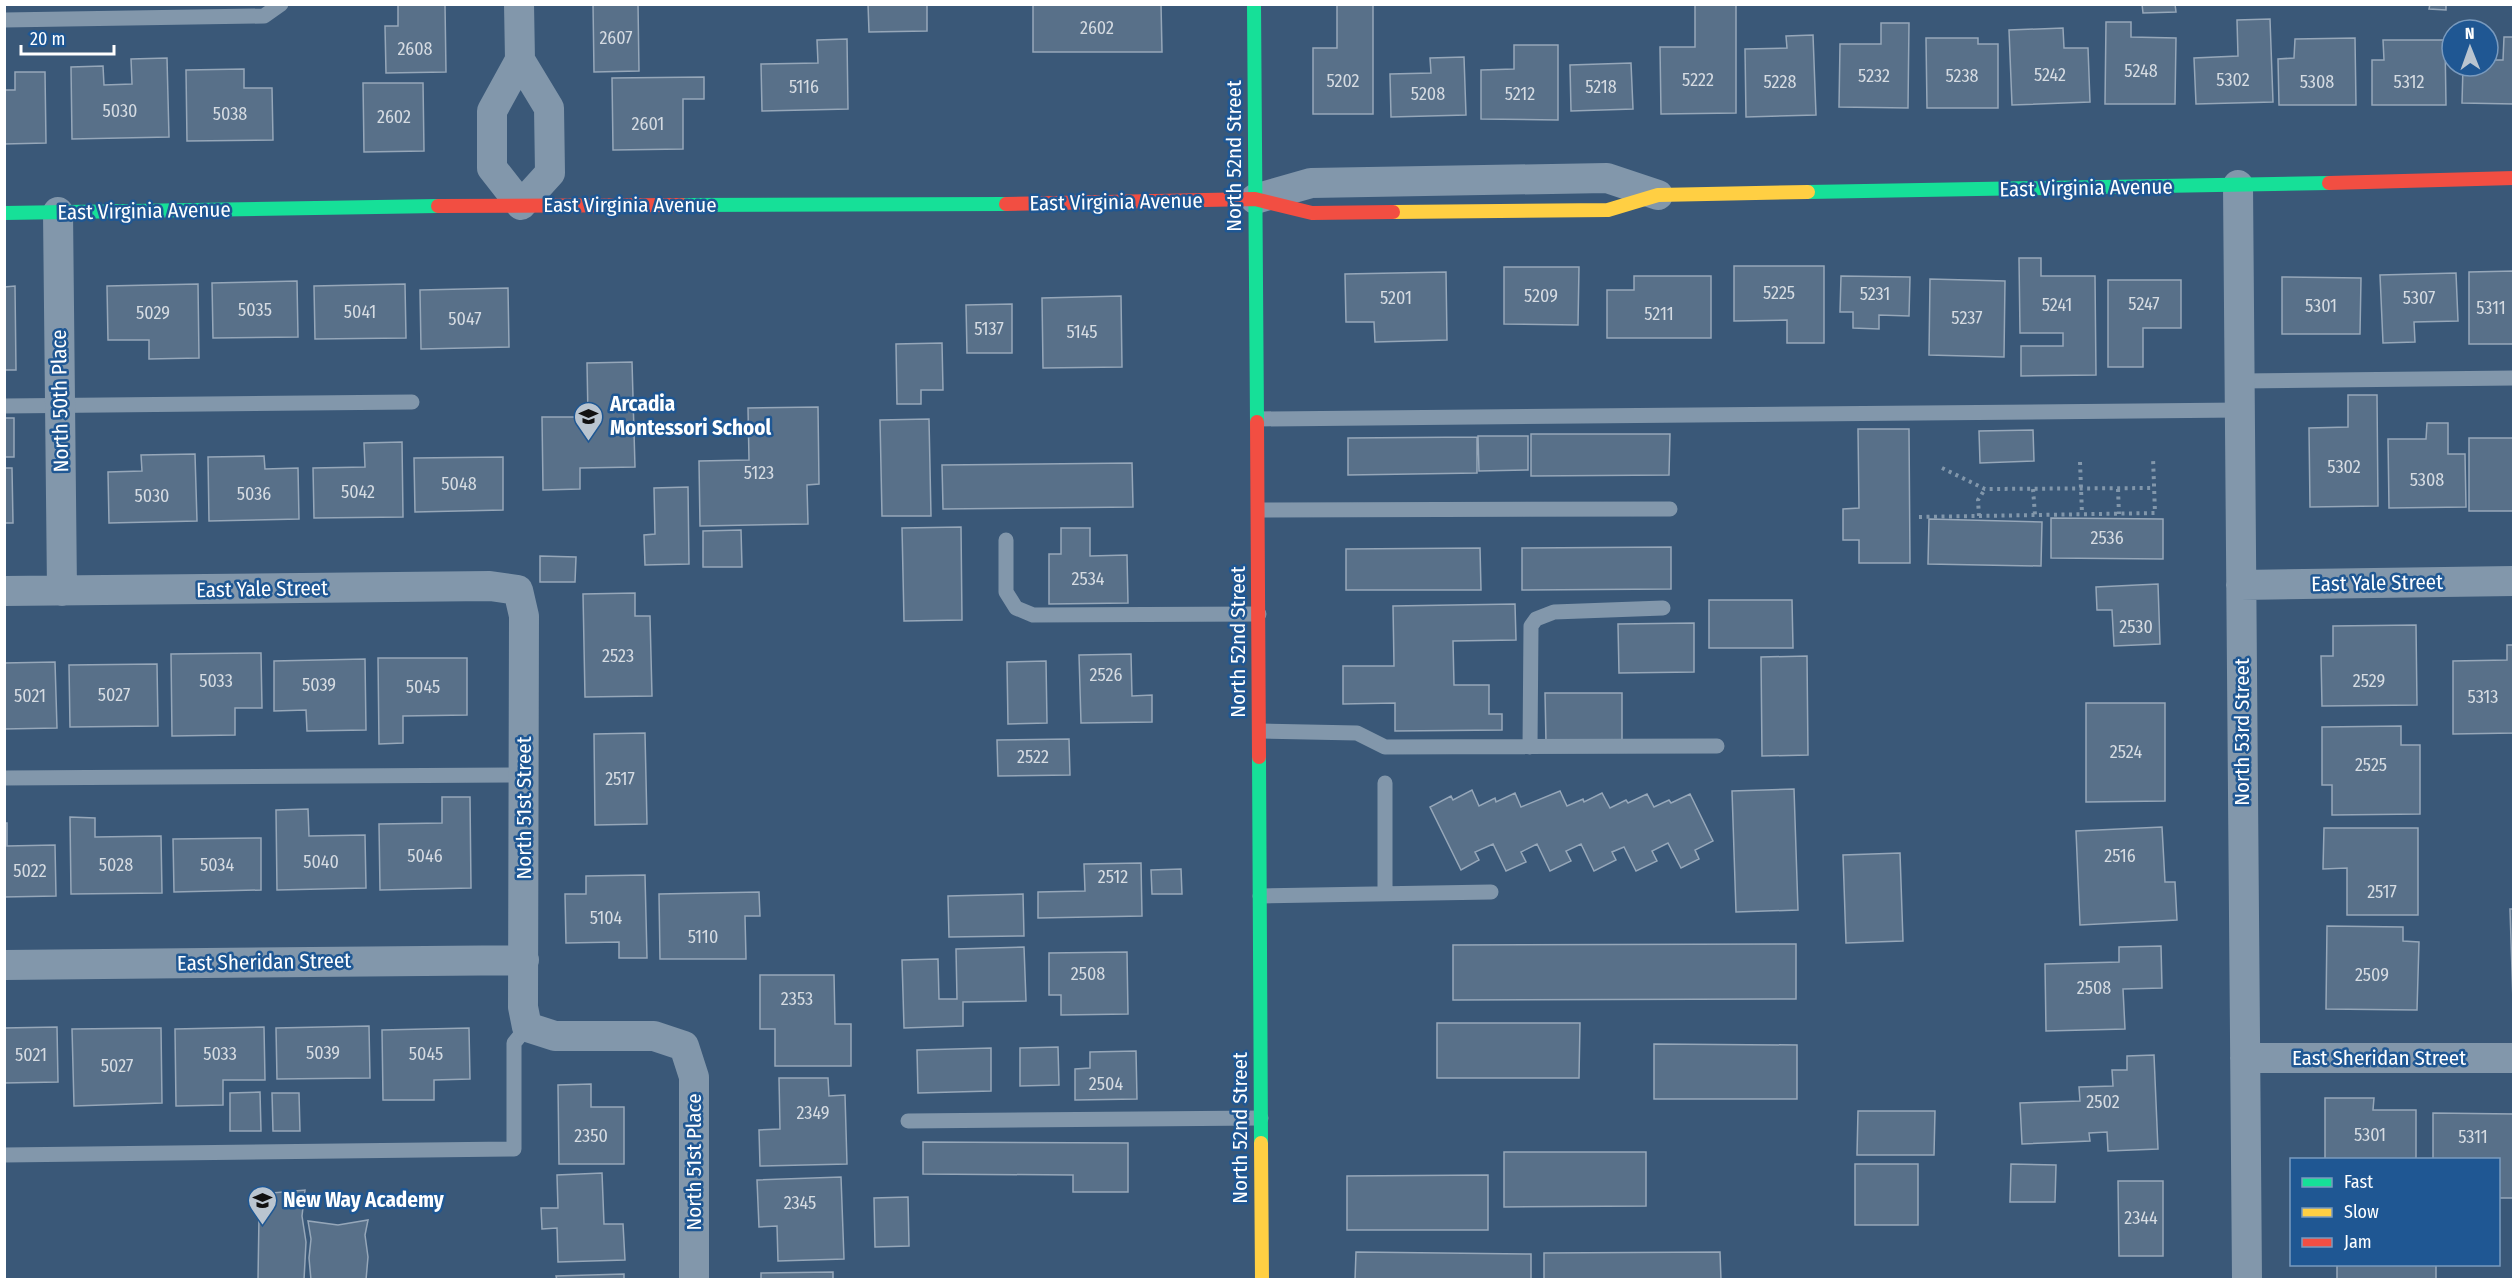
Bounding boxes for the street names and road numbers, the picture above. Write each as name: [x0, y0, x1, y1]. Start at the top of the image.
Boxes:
street label: North 52nd Street: [1221, 80, 1247, 232]
street label: East Virginia Avenue: [1999, 173, 2173, 203]
street label: East Virginia Avenue: [1029, 187, 1203, 217]
street label: East Virginia Avenue: [543, 192, 717, 218]
street label: East Virginia Avenue: [57, 196, 231, 226]
street label: North 50th Place: [46, 329, 74, 473]
street label: North 52nd Street: [1225, 566, 1251, 718]
street label: East Yale Street: [2311, 569, 2443, 597]
street label: East Yale Street: [196, 575, 328, 603]
street label: North 53rd Street: [2229, 658, 2255, 806]
street label: North 51st Street: [511, 736, 537, 880]
street label: East Sheridan Street: [177, 947, 351, 977]
street label: East Sheridan Street: [2292, 1045, 2466, 1071]
street label: North 52nd Street: [1227, 1052, 1253, 1204]
street label: North 51st Place: [681, 1093, 707, 1231]

